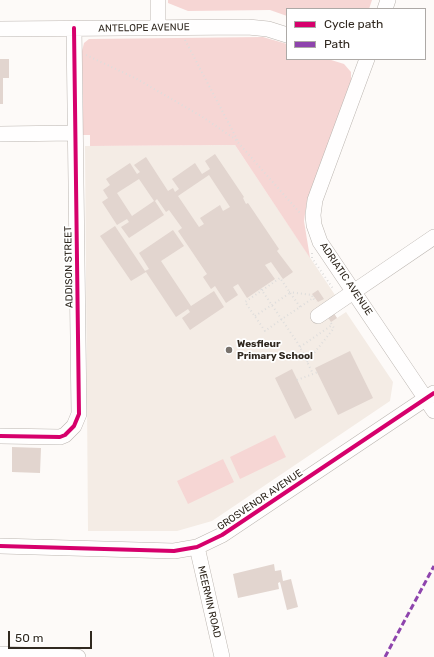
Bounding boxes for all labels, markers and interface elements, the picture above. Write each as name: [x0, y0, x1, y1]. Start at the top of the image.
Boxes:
legend: [286, 8, 426, 60]
text: Cycle path: [324, 17, 383, 31]
street label: ANTELOPE AVENUE: [98, 21, 190, 35]
text: Path: [324, 37, 350, 51]
street label: ADDISON STREET: [62, 226, 76, 308]
street label: ADRIATIC AVENUE: [317, 240, 375, 318]
place label: Wesfleur Primary School: [237, 338, 313, 362]
marker: Wesfleur Primary School: [224, 345, 234, 355]
street label: GROSVENOR AVENUE: [215, 467, 305, 533]
street label: MEERMIN ROAD: [195, 565, 223, 639]
scale bar: [10, 623, 94, 649]
text: 50 m: [15, 631, 43, 645]

